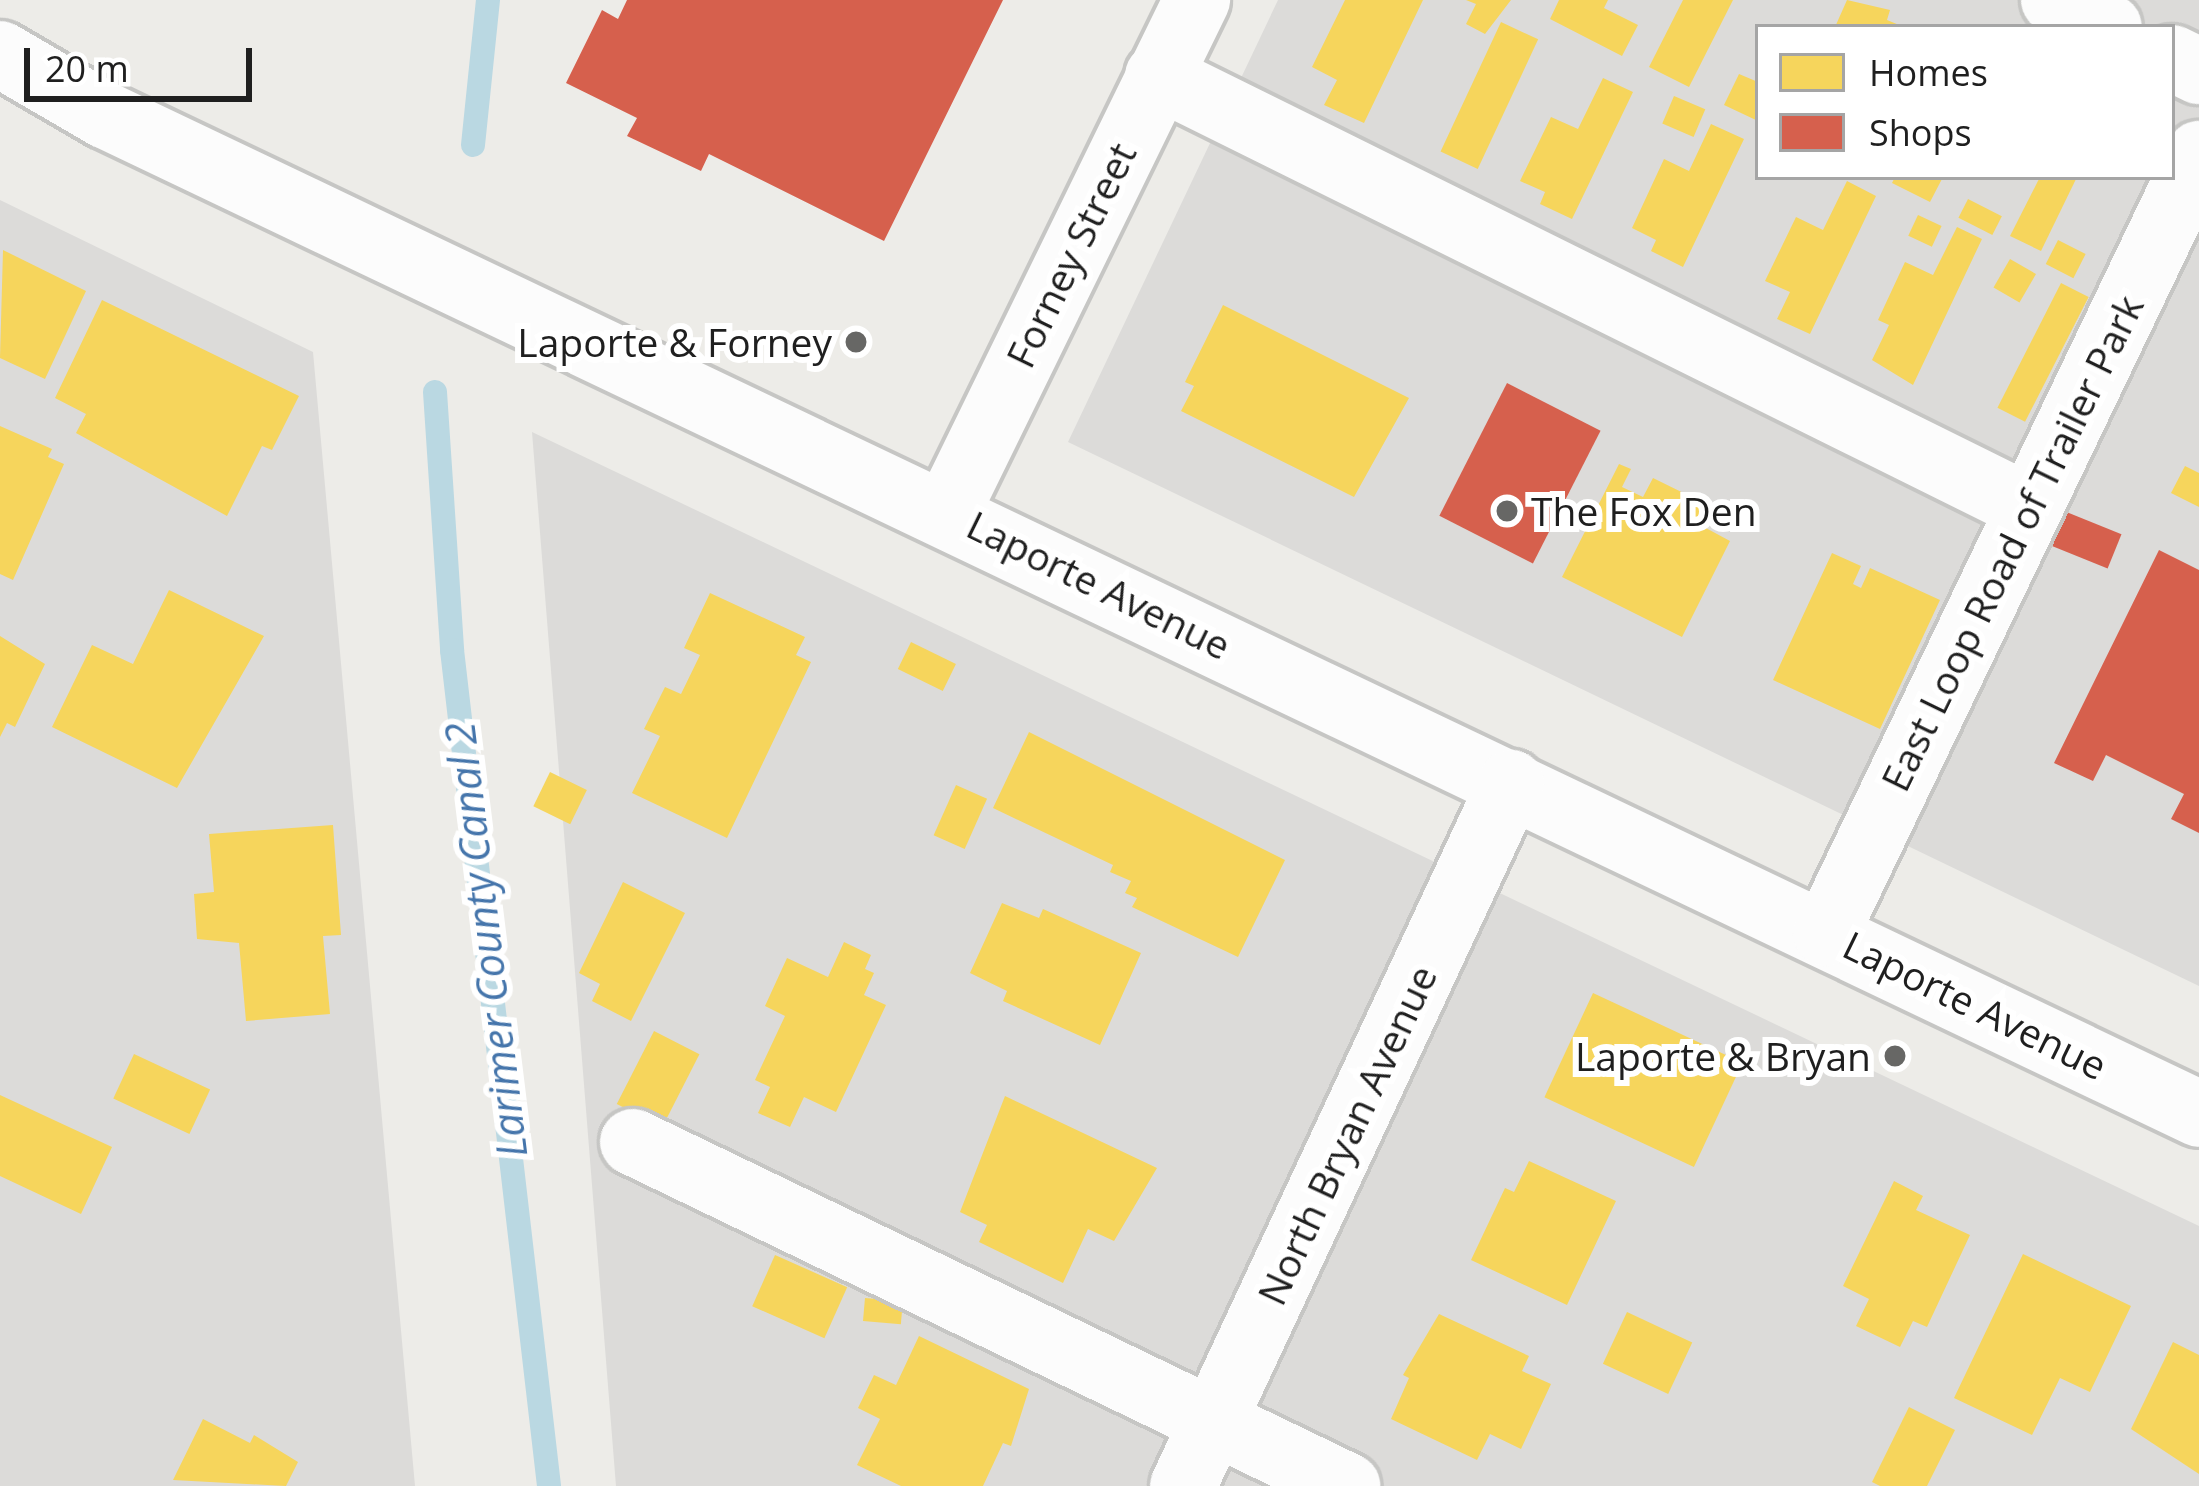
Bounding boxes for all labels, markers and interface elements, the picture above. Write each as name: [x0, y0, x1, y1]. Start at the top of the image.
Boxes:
scale bar: [30, 24, 258, 98]
legend: [1755, 24, 2175, 180]
text: 20 m: [45, 44, 129, 93]
text: Homes: [1869, 48, 1988, 97]
text: Shops: [1869, 108, 1972, 157]
street label: Forney Street: [996, 135, 1146, 375]
street label: East Loop Road of Trailer Park: [1871, 288, 2153, 798]
place label: Laporte & Forney: [517, 319, 832, 365]
marker: Laporte & Forney: [843, 329, 869, 355]
place label: The Fox Den: [1531, 488, 1757, 534]
marker: The Fox Den: [1494, 498, 1520, 524]
street label: Laporte Avenue: [960, 501, 1238, 669]
water label: Larimer County Canal 2: [433, 720, 537, 1160]
street label: Laporte Avenue: [1836, 921, 2114, 1089]
street label: North Bryan Avenue: [1248, 958, 1446, 1312]
place label: Laporte & Bryan: [1575, 1033, 1871, 1079]
marker: Laporte & Bryan: [1882, 1043, 1908, 1069]

